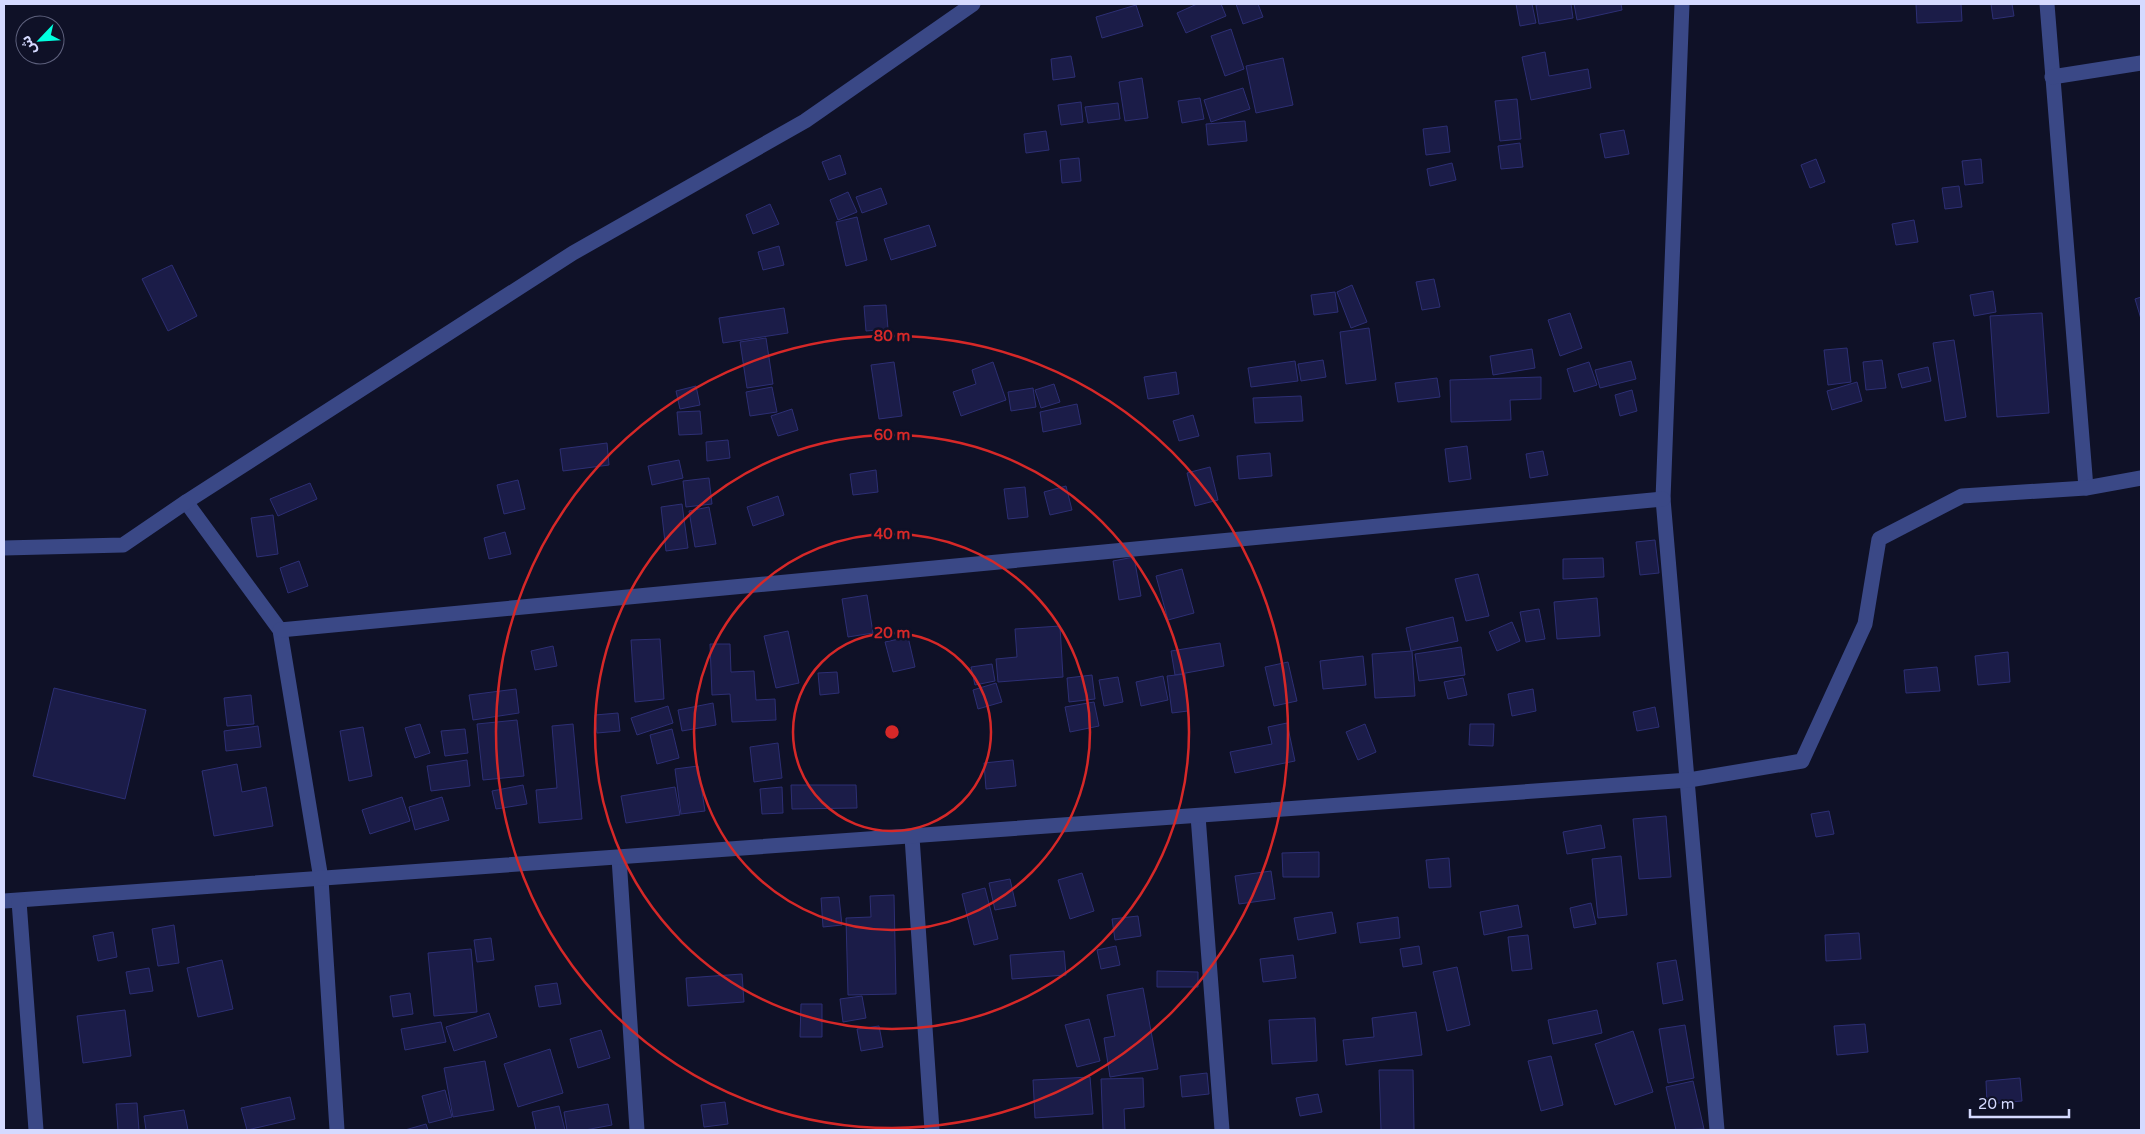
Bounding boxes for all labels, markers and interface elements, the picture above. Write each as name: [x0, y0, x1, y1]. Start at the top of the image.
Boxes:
north arrow: [15, 15, 65, 65]
text: ش: [17, 33, 40, 58]
text: 80 m: [874, 327, 910, 345]
text: 60 m: [874, 426, 910, 444]
text: 40 m: [874, 525, 910, 543]
text: 20 m: [874, 624, 910, 642]
centre of rings: [883, 723, 901, 741]
scale bar: [1970, 1086, 2069, 1118]
text: 20 m: [1978, 1095, 2015, 1113]

